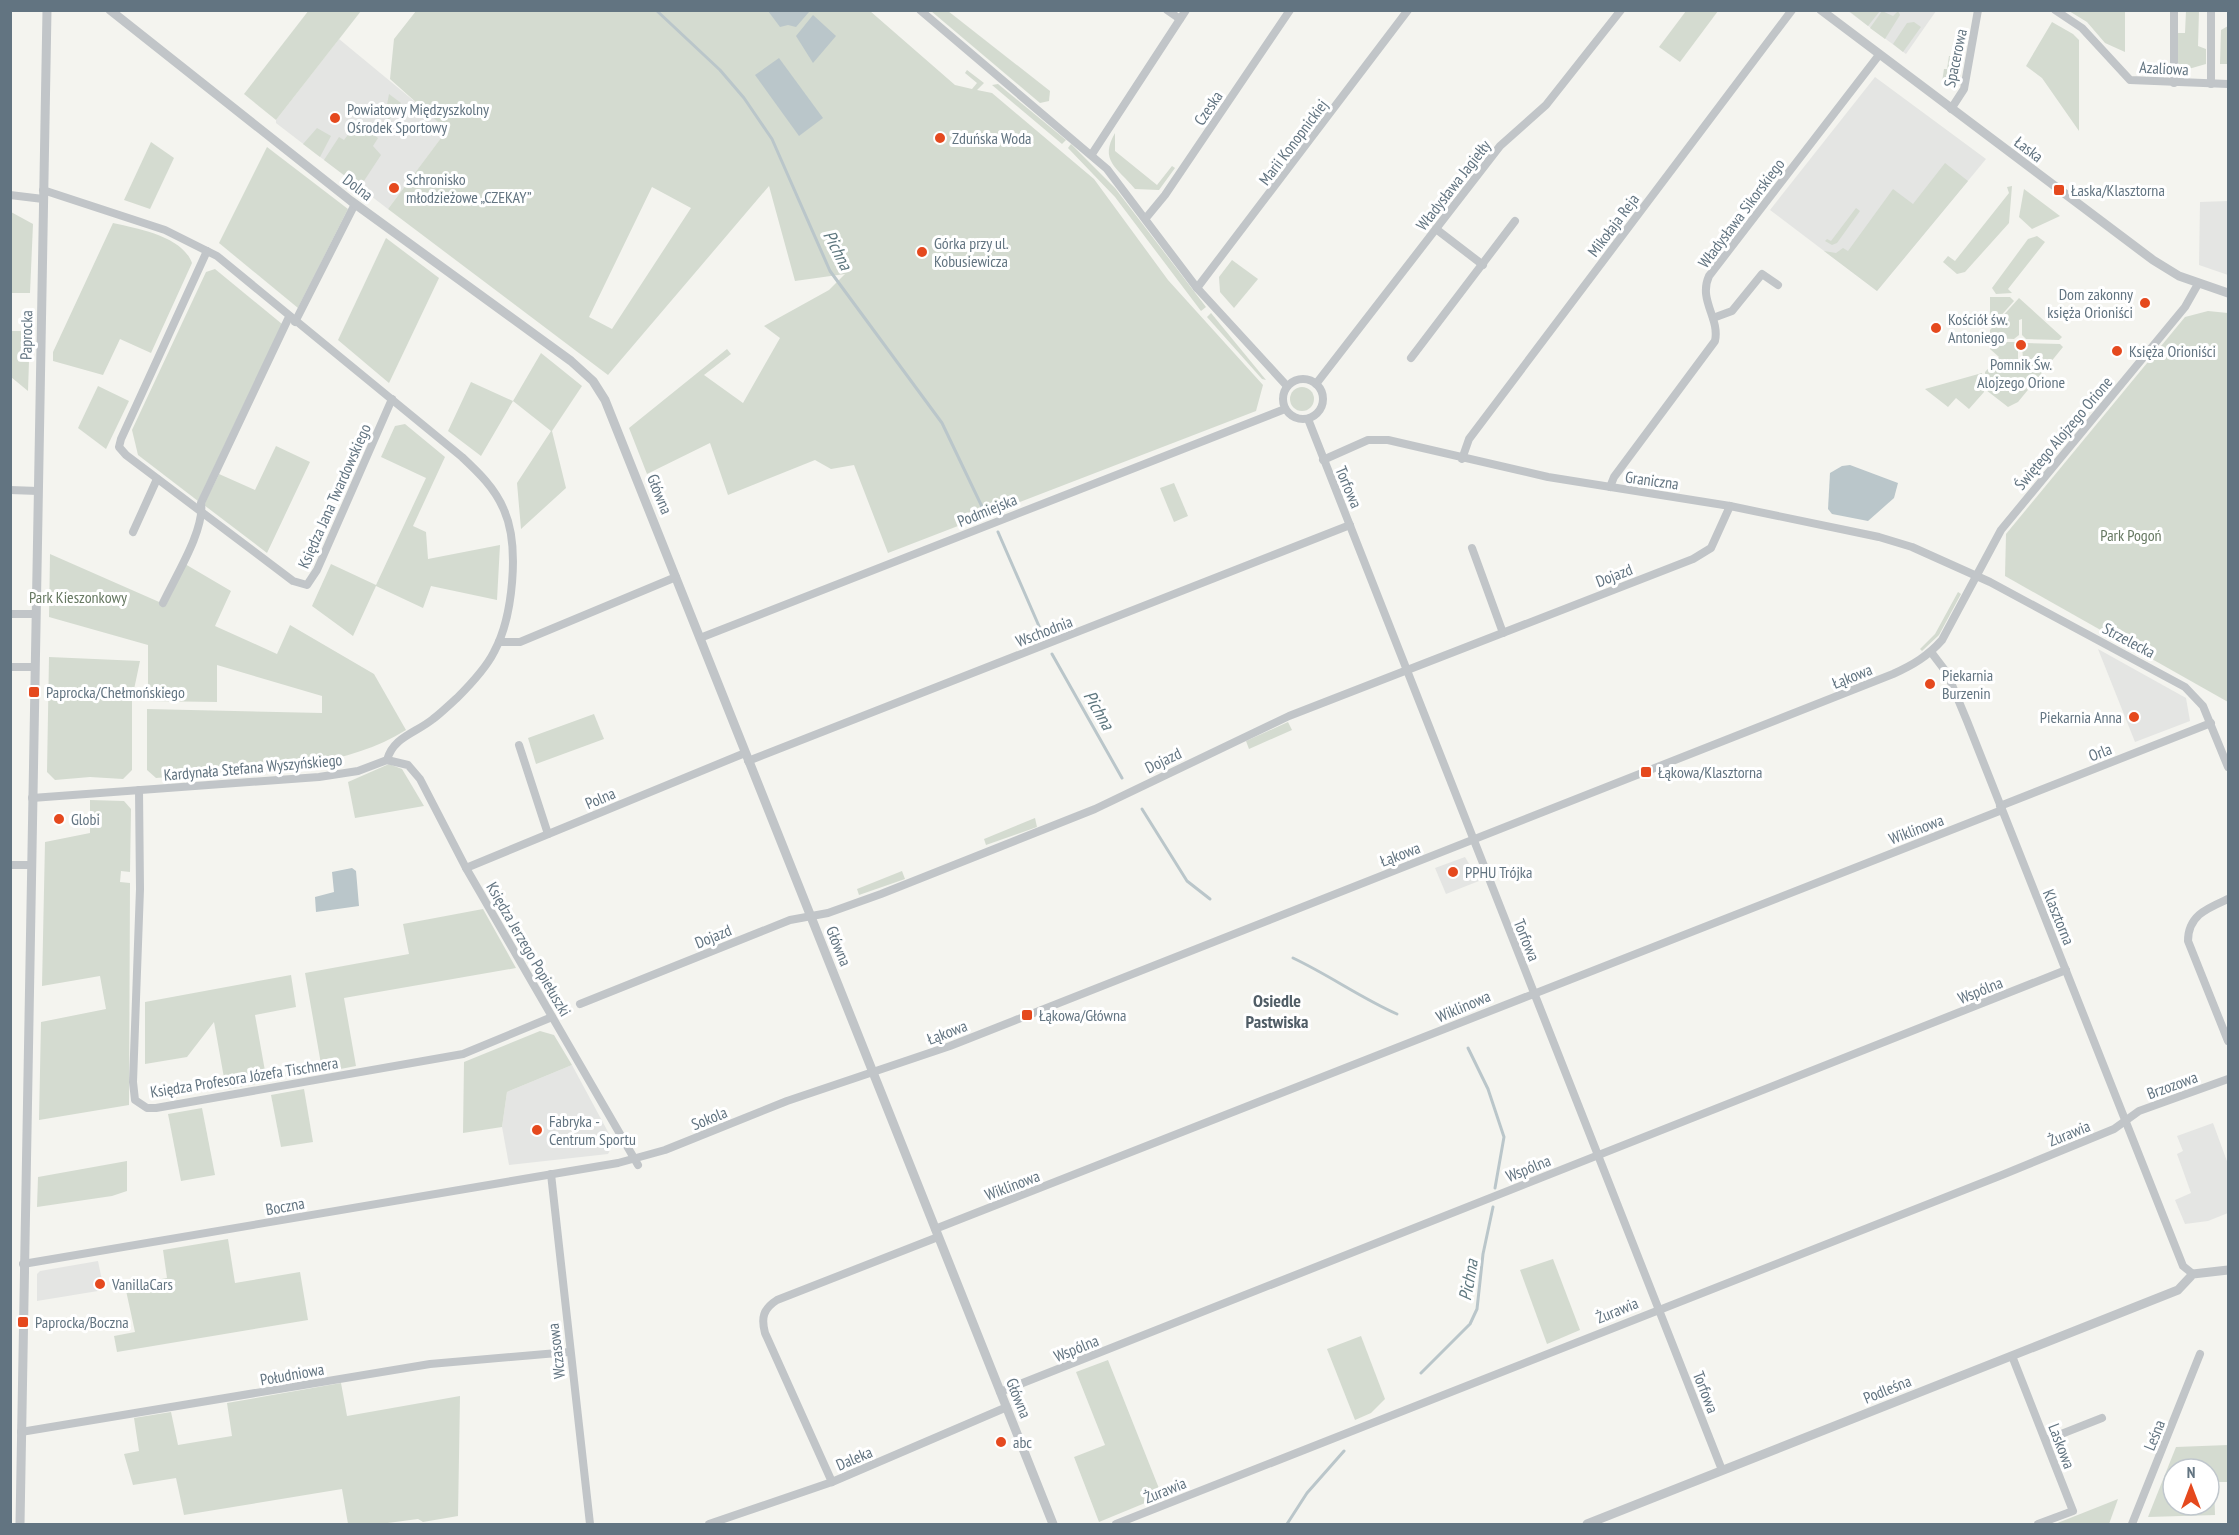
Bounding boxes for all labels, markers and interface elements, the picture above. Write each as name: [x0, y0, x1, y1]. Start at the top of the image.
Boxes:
street label: Spacerowa: [1939, 27, 1971, 89]
street label: Azaliowa: [2139, 57, 2189, 79]
street label: Czeska: [1189, 87, 1227, 129]
street label: Marii Konopnickiej: [1254, 95, 1332, 189]
place label: Powiatowy Międzyszkolny Ośrodek Sportowy: [347, 99, 489, 137]
marker: Powiatowy Międzyszkolny Ośrodek Sportowy: [328, 111, 342, 125]
place label: Zduńska Woda: [952, 128, 1032, 148]
marker: Zduńska Woda: [933, 131, 947, 145]
street label: Łaska: [2011, 132, 2047, 166]
street label: Władysława Jagiełły: [1411, 136, 1495, 234]
street label: Władysława Sikorskiego: [1693, 154, 1789, 272]
street label: Dolna: [339, 169, 377, 205]
place label: Schronisko młodzieżowe „CZEKAY”: [406, 169, 532, 207]
place label: Łaska/Klasztorna: [2071, 180, 2165, 200]
marker: Schronisko młodzieżowe „CZEKAY”: [387, 181, 401, 195]
marker: Łaska/Klasztorna: [2052, 183, 2066, 197]
street label: Mikołaja Reja: [1583, 190, 1643, 260]
water label: Pichna: [818, 226, 858, 274]
place label: Górka przy ul. Kobusiewicza: [934, 233, 1009, 271]
marker: Górka przy ul. Kobusiewicza: [915, 245, 929, 259]
place label: Dom zakonny księża Orioniści: [2047, 284, 2133, 322]
marker: Dom zakonny księża Orioniści: [2138, 296, 2152, 310]
place label: Kościół św. Antoniego: [1948, 309, 2008, 347]
street label: Paprocka: [16, 310, 36, 360]
marker: Kościół św. Antoniego: [1929, 321, 1943, 335]
marker: Pomnik Św. Alojzego Orione: [2014, 338, 2028, 352]
place label: Księża Orioniści: [2129, 341, 2216, 361]
marker: Księża Orioniści: [2110, 344, 2124, 358]
place label: Pomnik Św. Alojzego Orione: [1977, 354, 2065, 392]
street label: Świętego Alojzego Orione: [2010, 372, 2116, 494]
street label: Księdza Jana Twardowskiego: [293, 420, 375, 571]
street label: Torfowa: [1331, 463, 1367, 511]
street label: Graniczna: [1624, 466, 1680, 494]
street label: Główna: [643, 471, 677, 517]
street label: Podmiejska: [954, 489, 1020, 531]
park label: Park Pogoń: [2100, 525, 2162, 545]
street label: Dojazd: [1593, 559, 1635, 591]
park label: Park Kieszonkowy: [29, 587, 127, 607]
street label: Wschodnia: [1013, 611, 1075, 651]
street label: Strzelecka: [2099, 618, 2159, 662]
street label: Łąkowa: [1829, 659, 1875, 693]
place label: Piekarnia Burzenin: [1942, 665, 1993, 703]
marker: Piekarnia Burzenin: [1923, 677, 1937, 691]
place label: Paprocka/Chełmońskiego: [46, 682, 185, 702]
marker: Paprocka/Chełmońskiego: [27, 685, 41, 699]
water label: Pichna: [1079, 686, 1120, 734]
place label: Piekarnia Anna: [2040, 707, 2122, 727]
marker: Piekarnia Anna: [2127, 710, 2141, 724]
street label: Orla: [2086, 738, 2114, 766]
street label: Dojazd: [1142, 743, 1184, 777]
street label: Kardynała Stefana Wyszyńskiego: [163, 749, 343, 785]
place label: Łąkowa/Klasztorna: [1658, 762, 1762, 782]
marker: Łąkowa/Klasztorna: [1639, 765, 1653, 779]
street label: Polna: [582, 783, 618, 813]
place label: Globi: [71, 809, 100, 829]
street label: Wiklinowa: [1886, 809, 1946, 849]
marker: Globi: [52, 812, 66, 826]
street label: Łąkowa: [1377, 837, 1423, 871]
place label: PPHU Trójka: [1465, 862, 1532, 882]
marker: PPHU Trójka: [1446, 865, 1460, 879]
street label: Księdza Jerzego Popiełuszki: [482, 878, 576, 1020]
street label: Klasztorna: [2039, 886, 2079, 948]
street label: Torfowa: [1510, 916, 1544, 964]
street label: Dojazd: [692, 920, 734, 952]
street label: Główna: [822, 923, 856, 969]
street label: Wspólna: [1955, 972, 2005, 1008]
street label: Wiklinowa: [1433, 986, 1493, 1026]
district label: Osiedle Pastwiska: [1246, 989, 1308, 1033]
place label: Łąkowa/Główna: [1039, 1005, 1127, 1025]
marker: Łąkowa/Główna: [1020, 1008, 1034, 1022]
street label: Łąkowa: [924, 1015, 970, 1049]
street label: Księdza Profesora Józefa Tischnera: [149, 1052, 339, 1102]
street label: Brzozowa: [2144, 1067, 2200, 1103]
street label: Sokola: [688, 1102, 730, 1134]
place label: Fabryka - Centrum Sportu: [549, 1111, 636, 1149]
street label: Żurawia: [2045, 1116, 2093, 1150]
marker: Fabryka - Centrum Sportu: [530, 1123, 544, 1137]
street label: Wspólna: [1503, 1150, 1553, 1186]
street label: Wiklinowa: [982, 1165, 1042, 1205]
street label: Boczna: [264, 1193, 306, 1219]
water label: Pichna: [1453, 1257, 1483, 1302]
place label: VanillaCars: [111, 1274, 173, 1294]
marker: VanillaCars: [93, 1277, 107, 1291]
street label: Żurawia: [1593, 1293, 1641, 1327]
place label: Paprocka/Boczna: [35, 1312, 129, 1332]
marker: Paprocka/Boczna: [16, 1315, 30, 1329]
street label: Wczasowa: [543, 1322, 569, 1380]
street label: Wspólna: [1051, 1330, 1101, 1366]
street label: Południowa: [259, 1359, 325, 1389]
street label: Torfowa: [1689, 1368, 1723, 1416]
street label: Podleśna: [1860, 1370, 1914, 1408]
street label: Główna: [1002, 1375, 1036, 1421]
street label: Leśna: [2139, 1417, 2169, 1453]
street label: Laskowa: [2044, 1421, 2080, 1471]
place label: abc: [1013, 1432, 1032, 1452]
marker: abc: [994, 1435, 1008, 1449]
street label: Daleka: [833, 1441, 875, 1475]
north arrow: [2161, 1457, 2221, 1517]
text: N: [2187, 1462, 2195, 1482]
street label: Żurawia: [1141, 1473, 1189, 1507]

